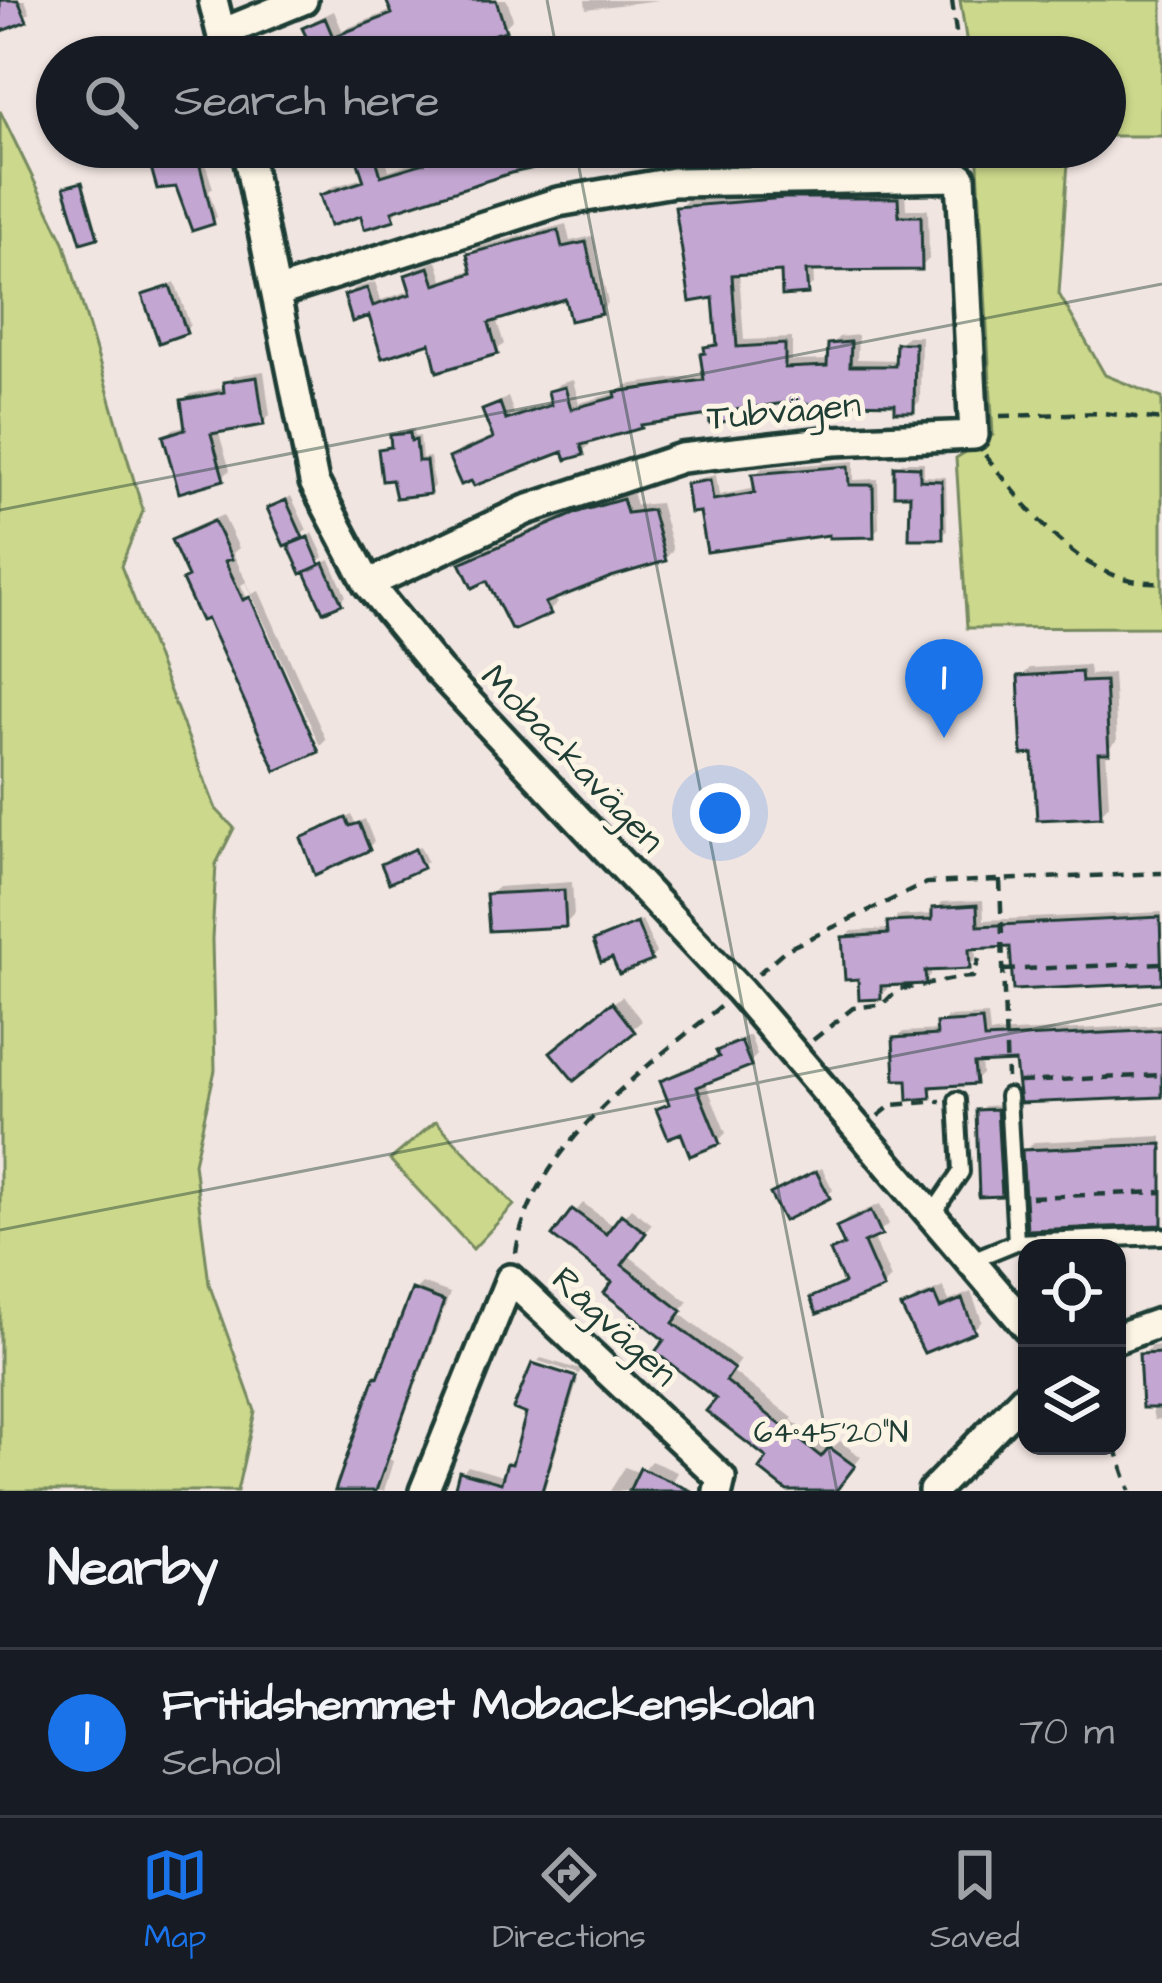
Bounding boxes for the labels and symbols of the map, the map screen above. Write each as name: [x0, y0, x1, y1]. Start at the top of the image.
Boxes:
street label: Tubvägen: [705, 380, 863, 445]
pin: 1: [905, 639, 983, 738]
street label: Mobackavägen: [468, 653, 675, 865]
your location: [690, 783, 750, 843]
street label: Rågvägen: [539, 1255, 688, 1399]
text: 64°45'20"N: [754, 1412, 908, 1454]

